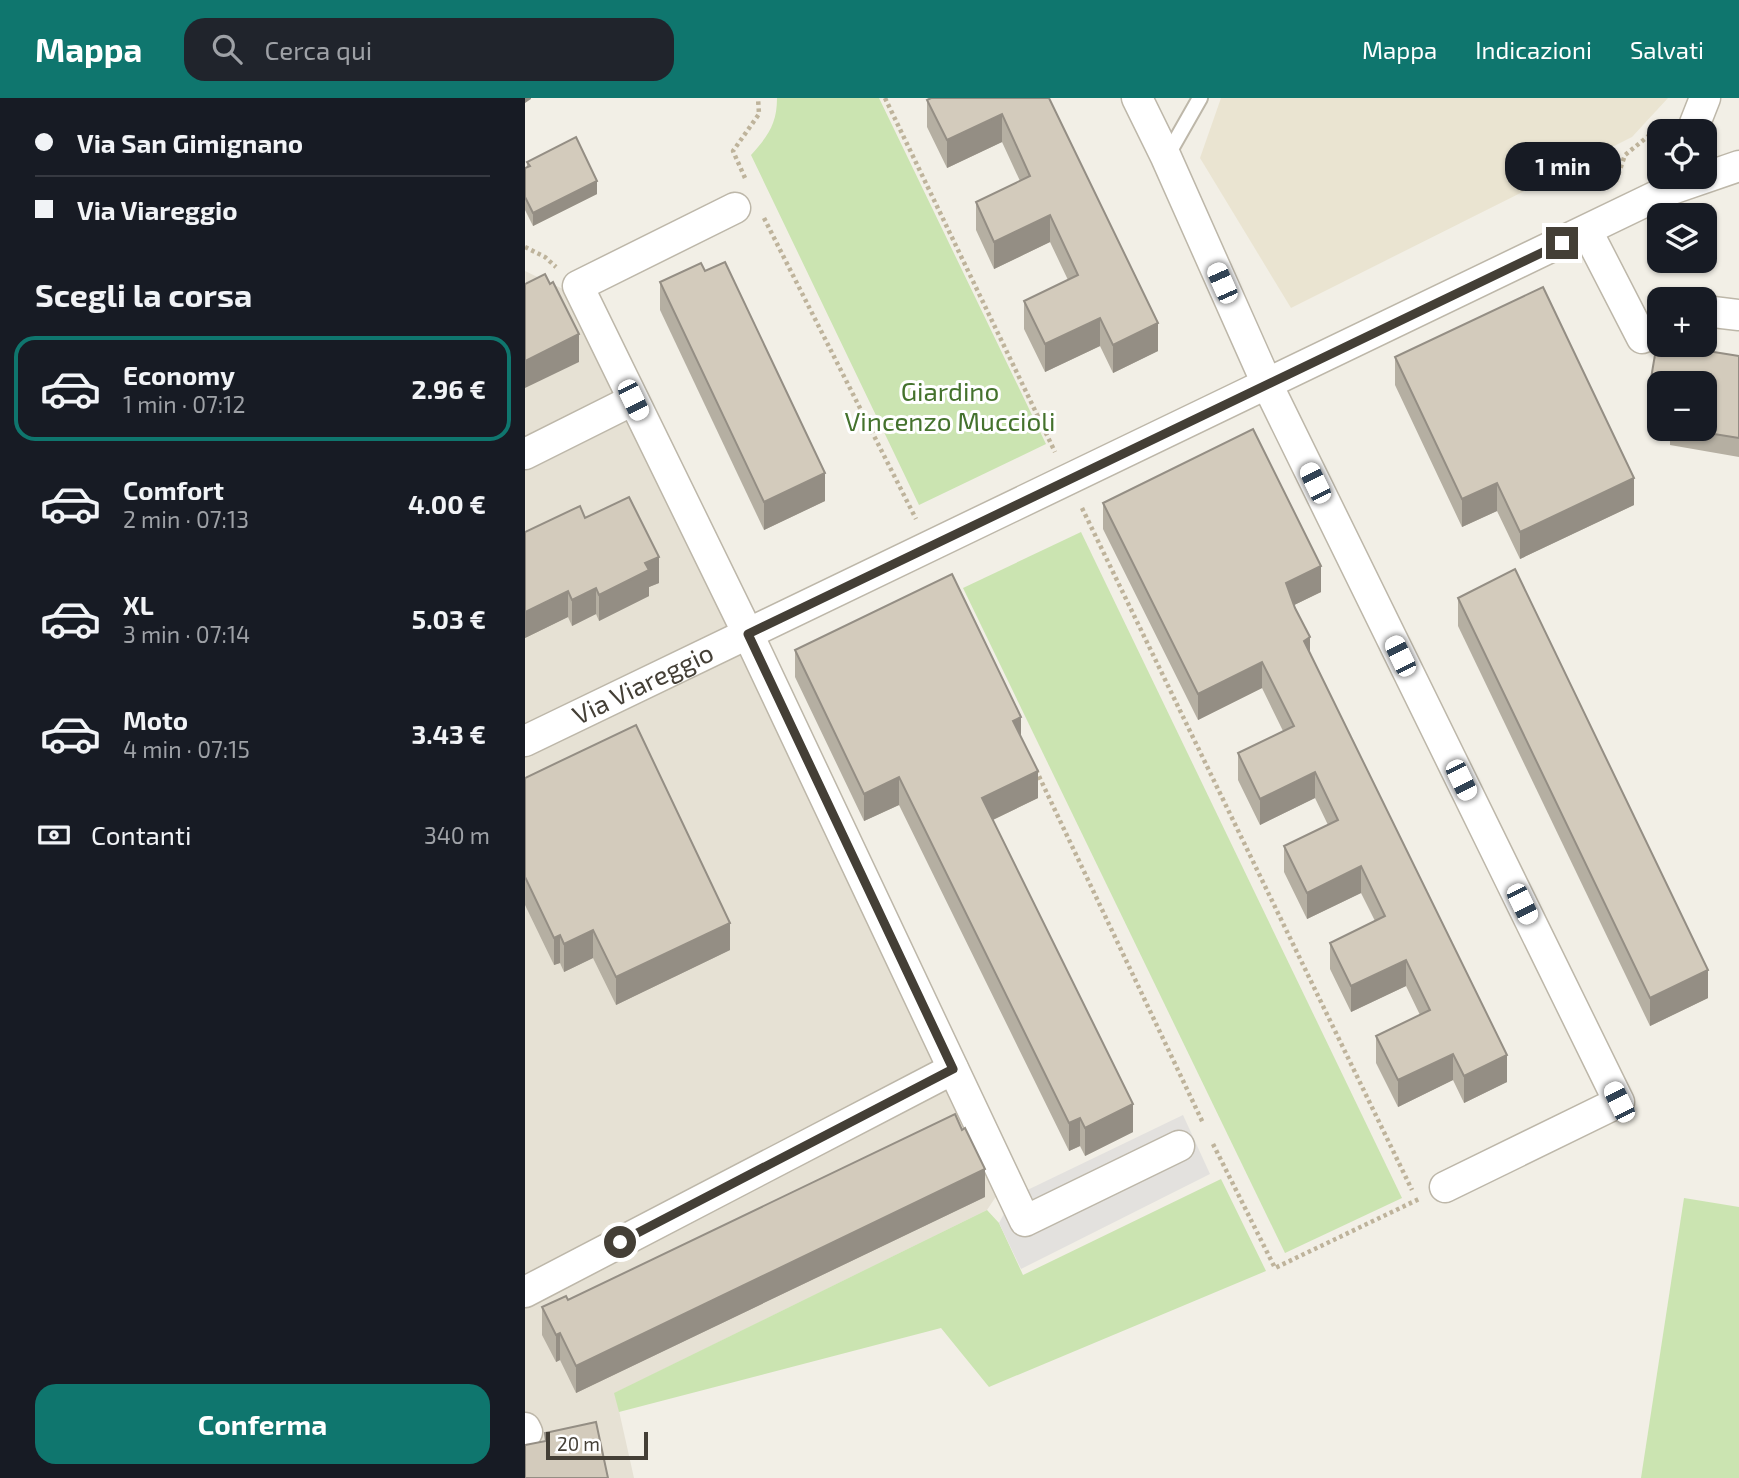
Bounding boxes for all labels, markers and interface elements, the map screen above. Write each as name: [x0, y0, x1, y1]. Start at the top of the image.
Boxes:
search box: [184, 18, 674, 81]
text: Mappa: [35, 29, 142, 69]
icon: search: [208, 30, 246, 68]
text: Cerca qui: [264, 34, 372, 65]
text: Mappa: [1362, 35, 1437, 64]
text: Indicazioni: [1475, 35, 1592, 64]
text: Salvati: [1630, 35, 1704, 64]
map controls: [1647, 119, 1717, 441]
button: locate: [1647, 119, 1717, 189]
text: Via San Gimignano: [77, 127, 303, 158]
callout: 1 min: [1504, 142, 1620, 190]
text: 1 min: [1535, 152, 1591, 180]
text: Via Viareggio: [77, 194, 238, 225]
button: layers: [1647, 203, 1717, 273]
route end: [1546, 227, 1578, 259]
car: [1204, 260, 1241, 306]
text: Scegli la corsa: [35, 275, 252, 313]
button: +: [1647, 287, 1717, 357]
icon: car: [39, 357, 102, 420]
text: Economy: [123, 359, 235, 390]
button: −: [1647, 371, 1717, 441]
text: 2.96 €: [412, 373, 486, 404]
park label: Giardino Vincenzo Muccioli: [845, 375, 1056, 436]
car: [615, 377, 652, 423]
text: 1 min · 07:12: [123, 390, 245, 418]
car: [1297, 460, 1334, 506]
icon: car: [39, 472, 102, 535]
text: Comfort: [123, 474, 224, 505]
text: 4.00 €: [408, 488, 486, 519]
text: 2 min · 07:13: [123, 505, 249, 533]
icon: car: [39, 587, 102, 650]
text: XL: [123, 589, 154, 620]
text: 5.03 €: [412, 603, 486, 634]
text: 3 min · 07:14: [123, 620, 250, 648]
car: [1382, 633, 1419, 679]
street label: Via Viareggio: [567, 636, 718, 730]
icon: car: [39, 702, 102, 765]
text: Moto: [123, 704, 188, 735]
text: 3.43 €: [411, 718, 486, 749]
text: 4 min · 07:15: [123, 735, 250, 763]
car: [1443, 757, 1480, 803]
icon: cash: [35, 816, 73, 854]
text: Contanti: [91, 819, 191, 850]
text: 340 m: [424, 821, 490, 849]
car: [1504, 881, 1541, 927]
car: [1601, 1079, 1638, 1125]
route start: [604, 1226, 636, 1258]
button: Conferma: [35, 1384, 490, 1464]
scale bar: [546, 1429, 647, 1461]
text: 20 m: [557, 1432, 600, 1455]

